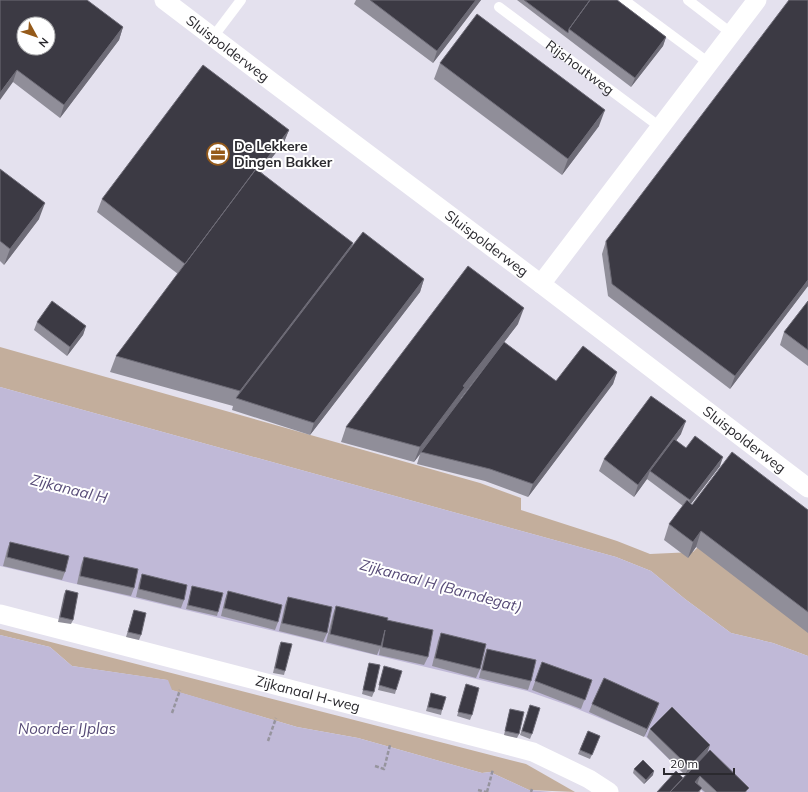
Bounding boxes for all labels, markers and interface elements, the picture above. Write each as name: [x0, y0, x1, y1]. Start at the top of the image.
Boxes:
street label: Sluispolderweg: [182, 11, 273, 86]
north arrow: [16, 16, 56, 56]
text: N: [36, 35, 52, 50]
street label: Rijshoutweg: [542, 36, 618, 99]
place label: De Lekkere Dingen Bakker: [234, 137, 333, 171]
office icon: De Lekkere Dingen Bakker: [205, 141, 231, 167]
street label: Sluispolderweg: [441, 206, 532, 280]
street label: Sluispolderweg: [699, 402, 790, 477]
water label: Zijkanaal H: [29, 470, 110, 507]
water label: Zijkanaal H (Barndegat): [358, 555, 524, 616]
street label: Zijkanaal H-weg: [254, 672, 362, 716]
water label: Noorder IJplas: [18, 719, 116, 738]
scale bar: [664, 750, 734, 776]
text: 20 m: [670, 756, 698, 771]

